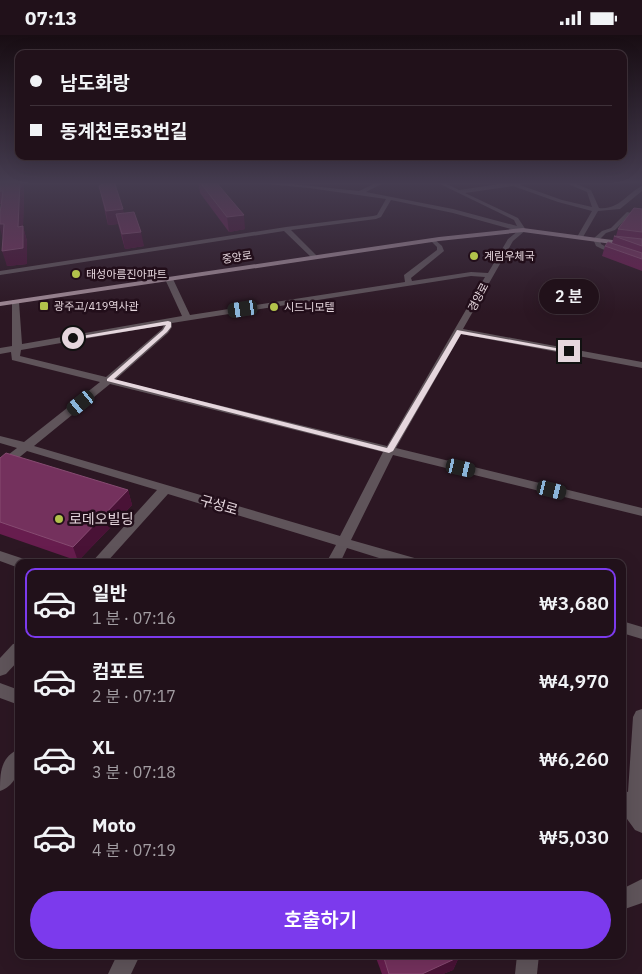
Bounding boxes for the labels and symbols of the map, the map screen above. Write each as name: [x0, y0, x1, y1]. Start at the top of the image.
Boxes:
street label: 중앙로: [221, 248, 253, 266]
place label: 계림우체국: [484, 249, 535, 263]
marker: 계림우체국: [468, 250, 480, 262]
place label: 태성아름진아파트: [86, 267, 167, 281]
marker: 태성아름진아파트: [70, 268, 82, 280]
callout: 2 분: [539, 279, 599, 313]
street label: 경양로: [465, 280, 491, 314]
place label: 광주고/419역사관: [54, 299, 139, 313]
car: [227, 299, 258, 319]
marker: 광주고/419역사관: [38, 300, 50, 312]
place label: 시드니모텔: [284, 300, 335, 314]
marker: 시드니모텔: [268, 301, 280, 313]
route start: [62, 327, 84, 349]
route end: [558, 340, 580, 362]
car: [64, 388, 97, 418]
car: [444, 457, 477, 479]
car: [535, 479, 568, 501]
street label: 구성로: [198, 491, 240, 519]
place label: 로데오빌딩: [69, 510, 133, 528]
marker: 로데오빌딩: [53, 513, 65, 525]

